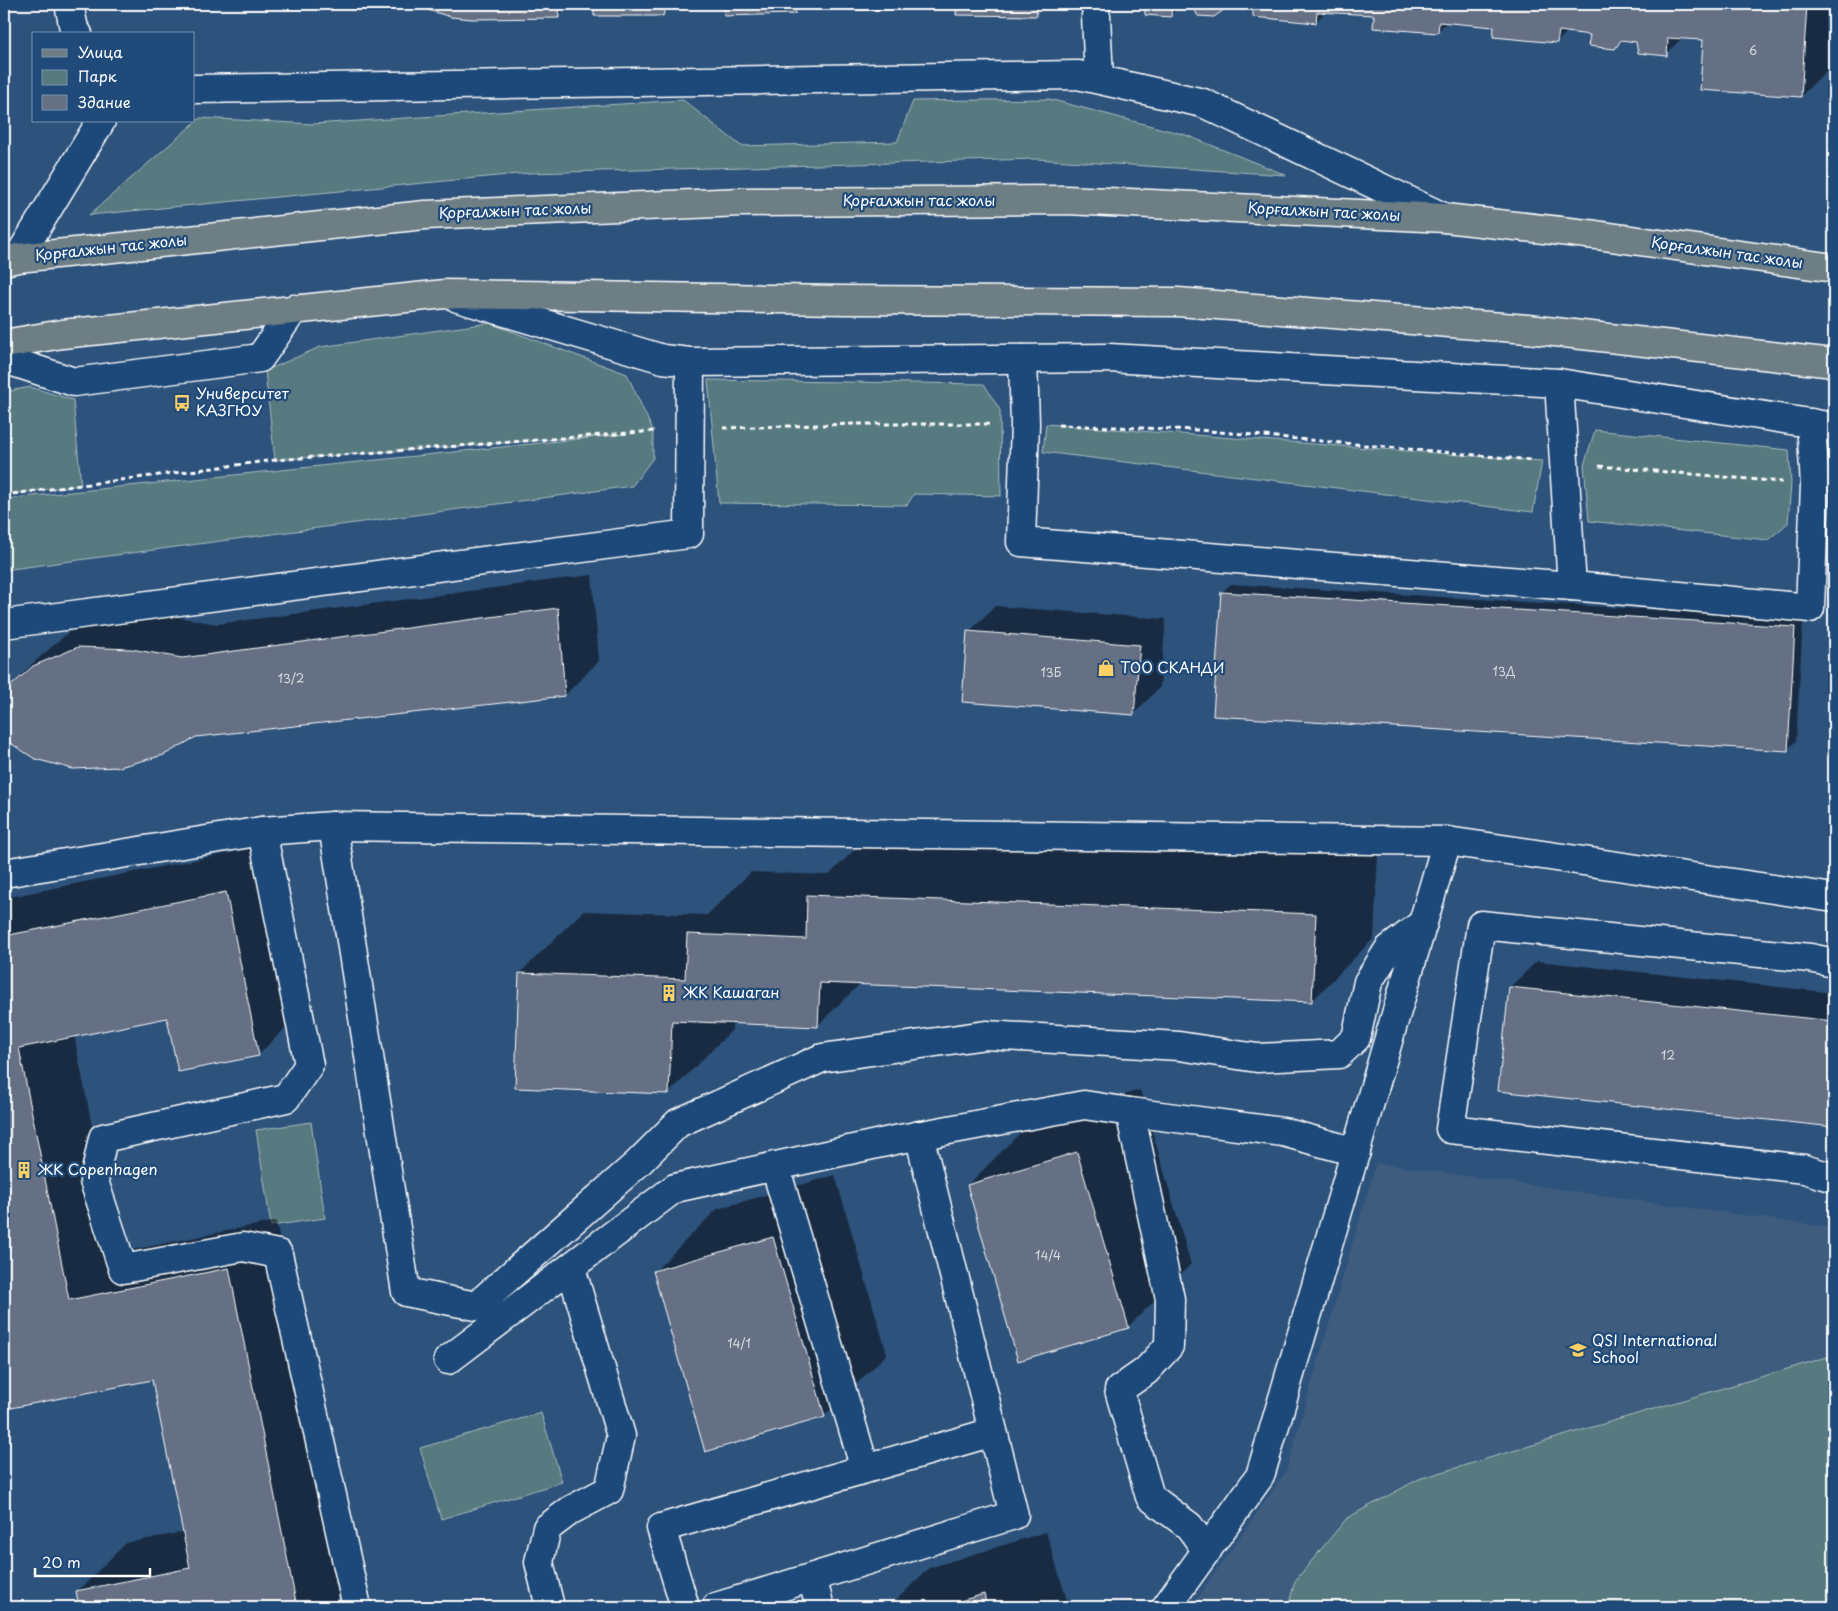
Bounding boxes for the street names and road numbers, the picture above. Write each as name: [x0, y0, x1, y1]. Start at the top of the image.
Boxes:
street label: Қорғалжын тас жолы: [843, 188, 995, 211]
street label: Қорғалжын тас жолы: [438, 195, 592, 224]
street label: Қорғалжын тас жолы: [1247, 195, 1401, 226]
street label: Қорғалжын тас жолы: [34, 227, 188, 266]
street label: Қорғалжын тас жолы: [1650, 229, 1805, 274]

